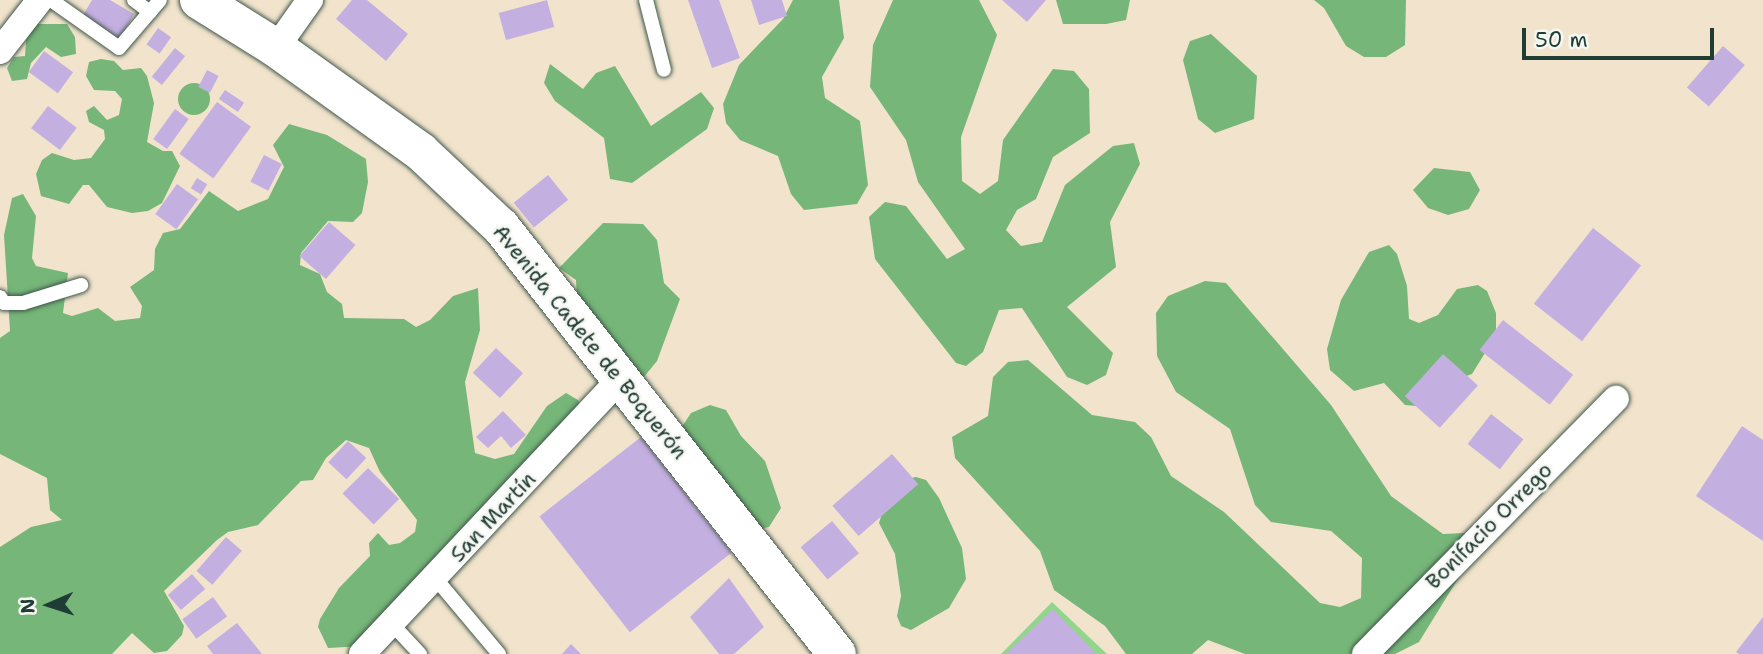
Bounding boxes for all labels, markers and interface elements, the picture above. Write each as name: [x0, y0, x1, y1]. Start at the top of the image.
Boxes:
scale bar: [1525, 14, 1718, 58]
text: 50 m: [1535, 26, 1588, 54]
street label: Avenida Cadete de Boquerón: [488, 220, 692, 464]
street label: Bonifacio Orrego: [1421, 458, 1557, 594]
street label: San Martín: [445, 467, 541, 567]
north arrow: [14, 570, 84, 640]
text: N: [15, 598, 40, 614]

